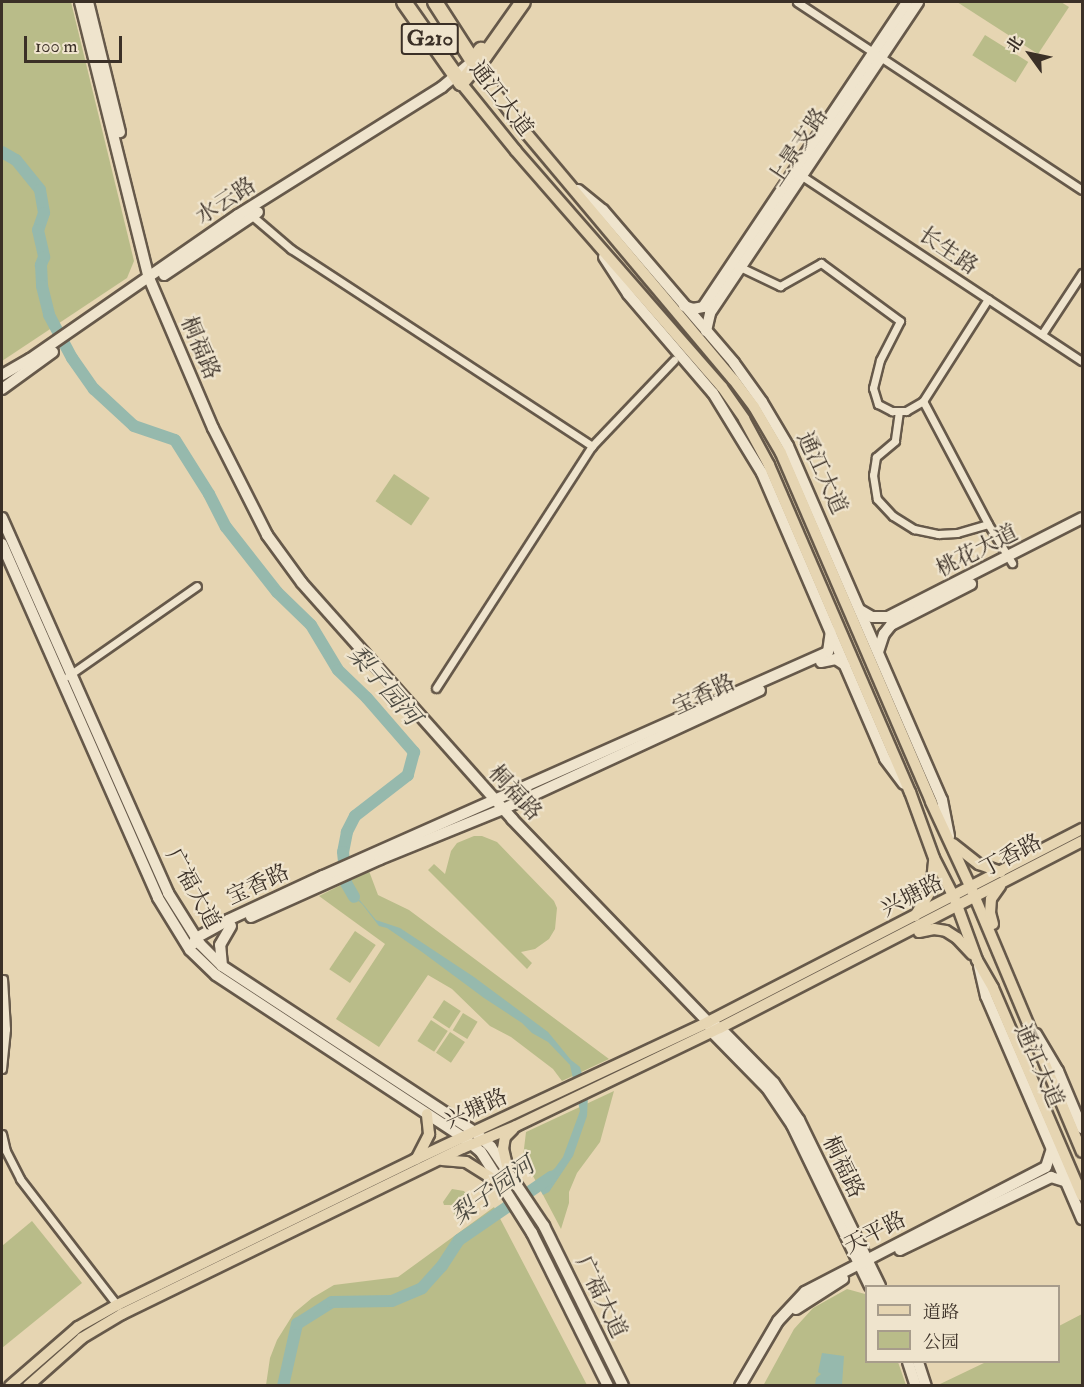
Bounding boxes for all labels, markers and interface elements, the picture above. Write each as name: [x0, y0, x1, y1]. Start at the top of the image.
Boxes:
road number: G210: [400, 21, 460, 57]
scale bar: [27, 24, 124, 62]
north arrow: [1000, 24, 1060, 84]
text: 北: [1002, 32, 1028, 56]
text: 100 m: [35, 35, 78, 58]
street label: 通江大道: [464, 56, 538, 142]
street label: 上景支路: [762, 103, 834, 191]
street label: 水云路: [191, 172, 261, 230]
street label: 长生路: [913, 222, 983, 280]
street label: 桐福路: [175, 312, 225, 384]
street label: 通江大道: [791, 428, 853, 518]
street label: 桃花大道: [932, 519, 1022, 583]
water label: 梨子园河: [342, 640, 426, 732]
street label: 宝香路: [669, 669, 739, 721]
street label: 桐福路: [483, 760, 547, 826]
street label: 丁香路: [976, 829, 1046, 883]
street label: 广福大道: [160, 844, 226, 934]
street label: 宝香路: [223, 859, 293, 911]
street label: 兴塘路: [877, 869, 947, 923]
street label: 通江大道: [1009, 1020, 1069, 1112]
street label: 兴塘路: [440, 1084, 512, 1134]
street label: 桐福路: [817, 1132, 869, 1202]
water label: 梨子园河: [446, 1151, 540, 1231]
street label: 天平路: [840, 1206, 910, 1260]
street label: 广福大道: [570, 1252, 632, 1342]
legend: [865, 1285, 1060, 1363]
text: 道路: [923, 1301, 959, 1324]
text: 公园: [923, 1331, 959, 1354]

